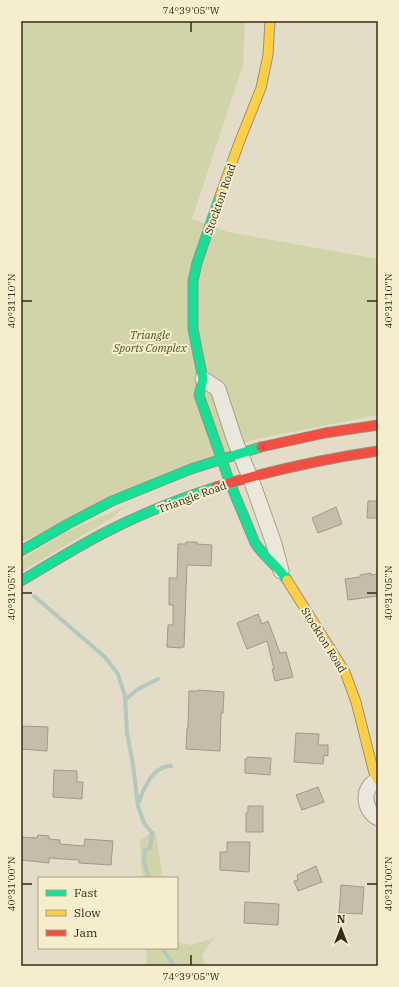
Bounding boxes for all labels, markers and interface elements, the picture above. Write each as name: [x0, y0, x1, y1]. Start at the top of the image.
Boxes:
text: 74°39'05"W: [162, 4, 220, 17]
street label: Stockton Road: [201, 161, 239, 237]
text: 40°31'10"N: [5, 273, 18, 329]
text: 40°31'10"N: [382, 273, 395, 329]
park label: Triangle Sports Complex: [112, 328, 187, 355]
street label: Triangle Road: [156, 478, 229, 516]
text: 40°31'05"N: [5, 565, 18, 621]
text: 40°31'05"N: [382, 565, 395, 621]
street label: Stockton Road: [298, 605, 350, 676]
text: 40°31'00"N: [5, 856, 18, 912]
text: 40°31'00"N: [382, 856, 395, 912]
legend: [38, 877, 178, 949]
text: Fast: [74, 885, 98, 900]
text: Slow: [74, 905, 101, 920]
north arrow: [321, 909, 361, 949]
text: N: [337, 912, 346, 926]
text: Jam: [74, 925, 98, 940]
text: 74°39'05"W: [162, 970, 220, 983]

